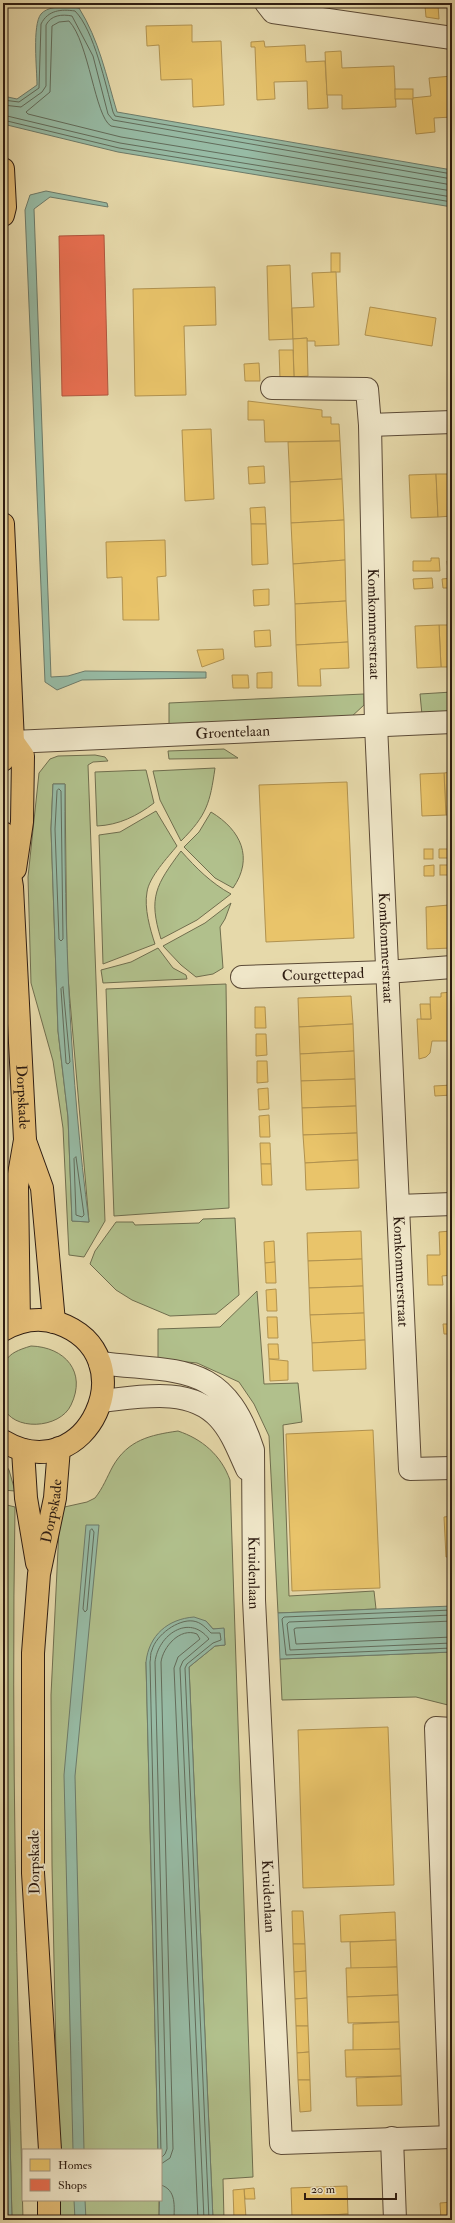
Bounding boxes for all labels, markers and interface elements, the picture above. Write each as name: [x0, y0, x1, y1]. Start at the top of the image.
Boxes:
street label: Komkommerstraat: [363, 568, 384, 680]
street label: Groentelaan: [195, 721, 271, 744]
street label: Komkommerstraat: [374, 892, 398, 1004]
street label: Courgettepad: [281, 964, 365, 986]
street label: Dorpskade: [11, 1064, 33, 1130]
street label: Komkommerstraat: [388, 1215, 413, 1327]
street label: Dorpskade: [37, 1478, 66, 1545]
street label: Kruidenlaan: [244, 1536, 263, 1610]
street label: Dorpskade: [24, 1830, 46, 1894]
street label: Kruidenlaan: [257, 1859, 280, 1934]
legend: [22, 2149, 162, 2201]
text: Homes: [58, 2158, 92, 2173]
scale bar: [305, 2175, 396, 2201]
text: Shops: [58, 2178, 87, 2193]
text: 20 m: [311, 2182, 336, 2197]

